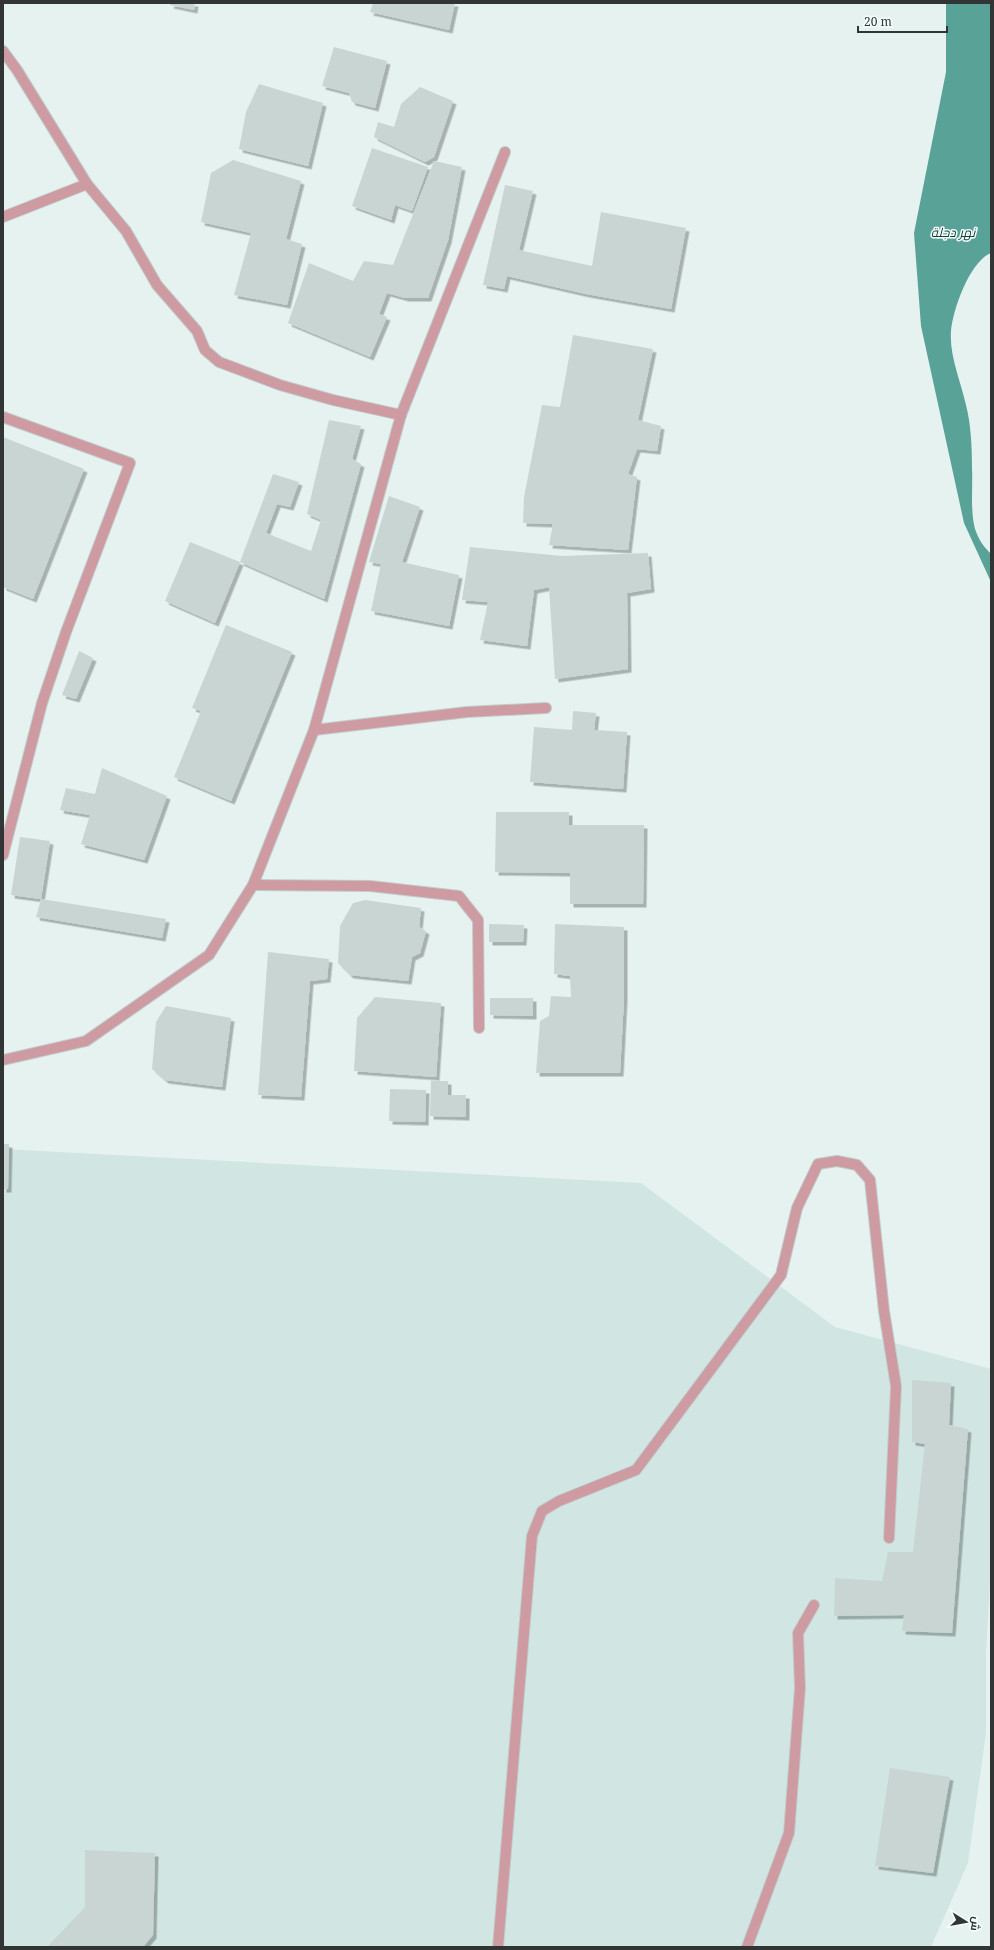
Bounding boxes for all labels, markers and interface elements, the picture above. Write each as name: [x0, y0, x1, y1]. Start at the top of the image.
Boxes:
scale bar: [858, 8, 947, 34]
text: 20 m: [864, 13, 892, 30]
water label: نهر دجلة: [931, 223, 977, 241]
north arrow: [946, 1902, 986, 1942]
text: ش: [968, 1916, 985, 1932]

